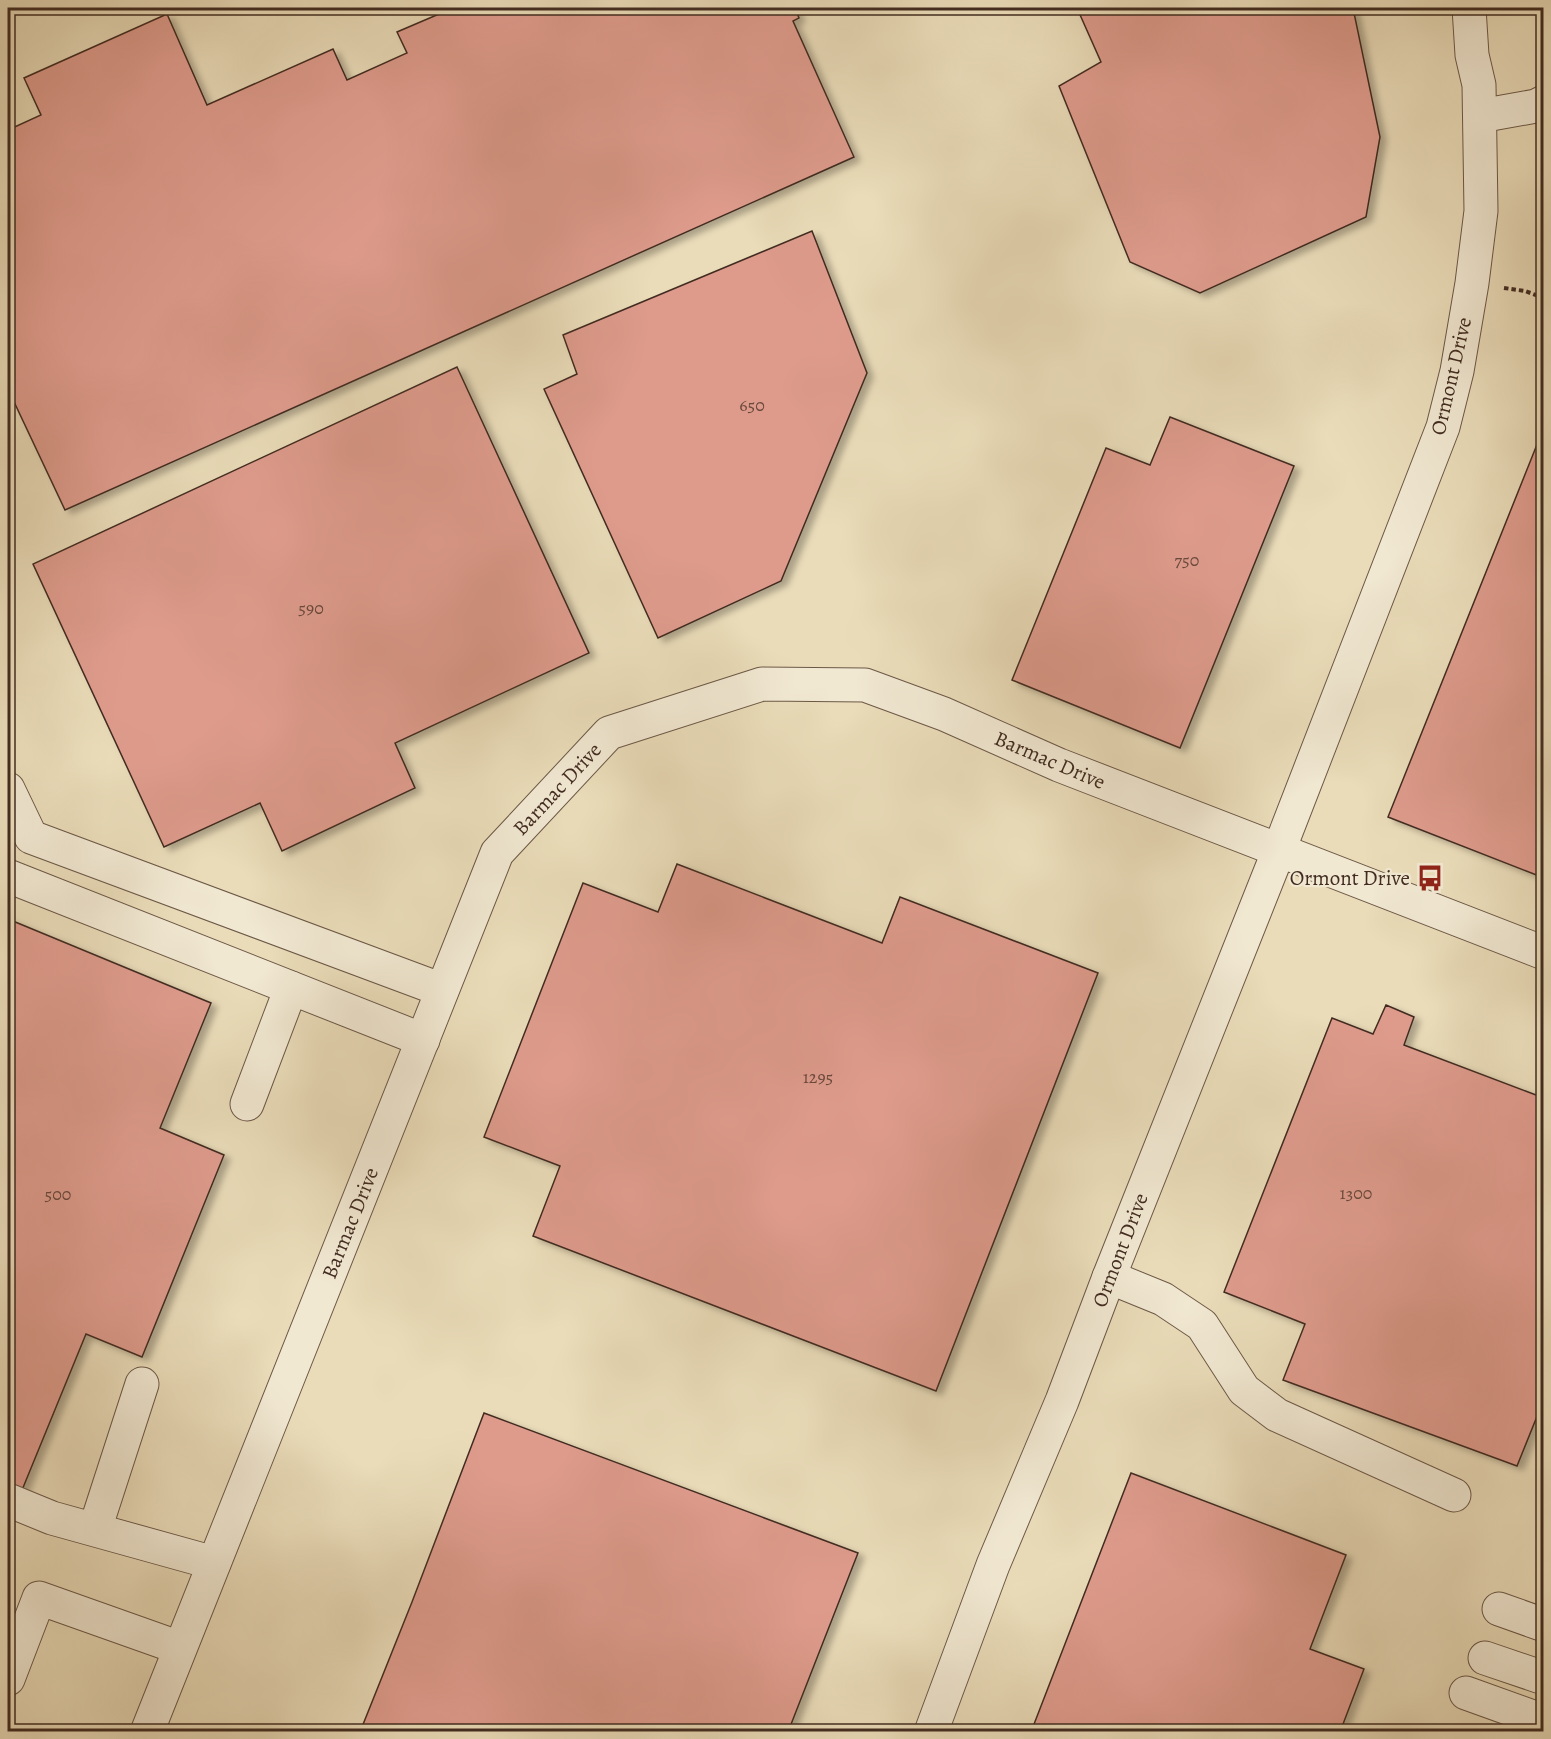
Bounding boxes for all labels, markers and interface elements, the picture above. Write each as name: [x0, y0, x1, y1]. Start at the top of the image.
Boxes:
street label: Ormont Drive: [1424, 314, 1478, 438]
house number: 650: [739, 393, 765, 417]
house number: 750: [1175, 548, 1199, 572]
house number: 590: [298, 596, 324, 620]
street label: Barmac Drive: [990, 724, 1110, 796]
street label: Barmac Drive: [507, 736, 607, 842]
bus stop icon: Ormont Drive: [1415, 863, 1445, 893]
place label: Ormont Drive: [1290, 864, 1410, 892]
house number: 1295: [803, 1065, 833, 1089]
street label: Barmac Drive: [315, 1163, 385, 1283]
house number: 1300: [1340, 1181, 1372, 1205]
house number: 500: [45, 1182, 71, 1206]
street label: Ormont Drive: [1085, 1189, 1155, 1311]

